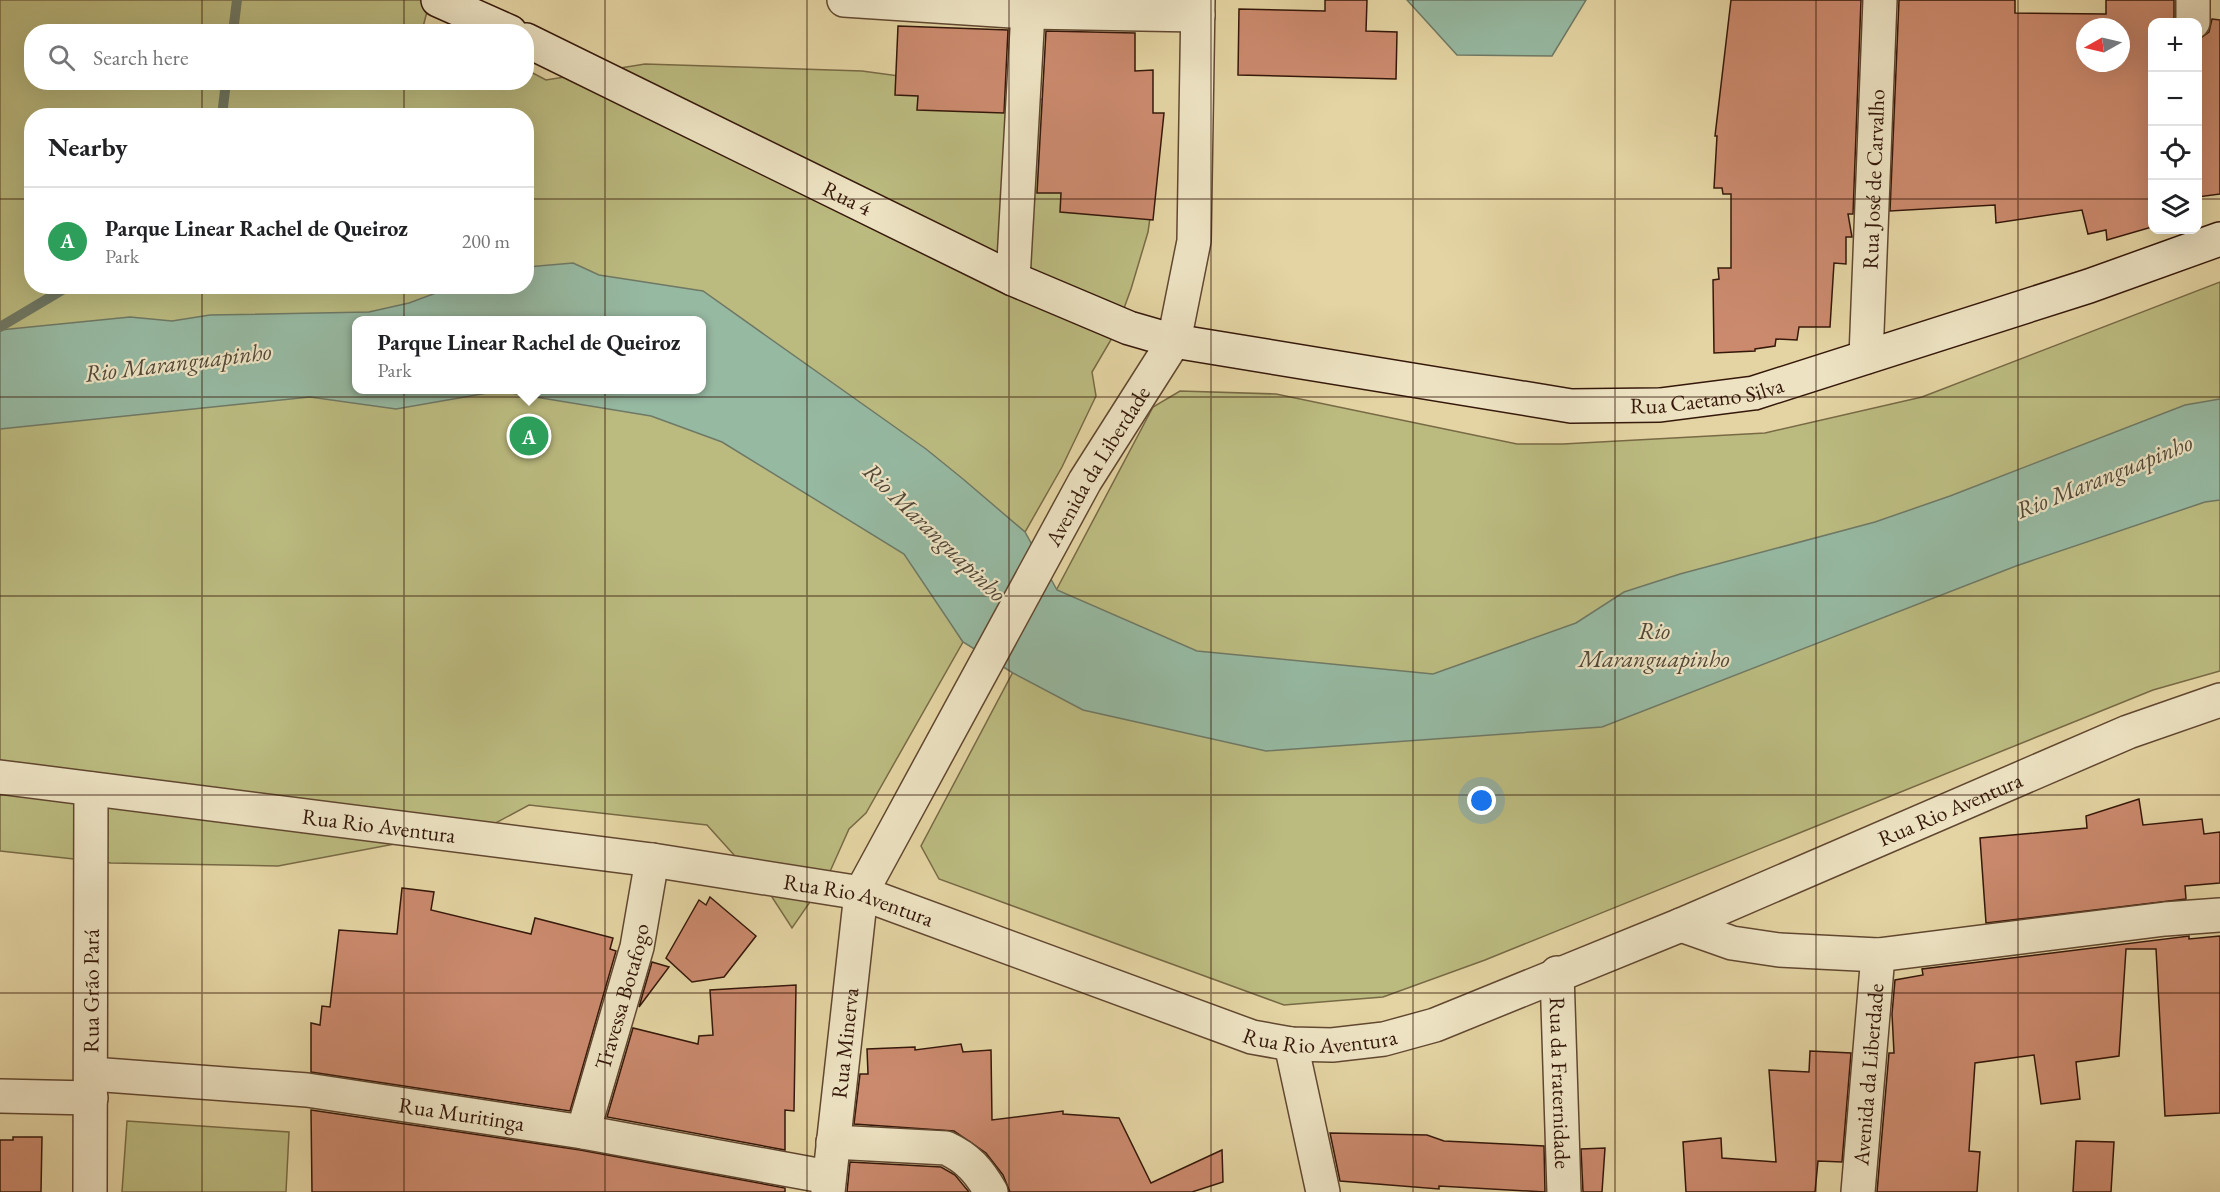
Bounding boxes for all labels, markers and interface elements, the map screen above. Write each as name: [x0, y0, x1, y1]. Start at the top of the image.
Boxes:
north arrow: [2076, 18, 2130, 72]
map controls: [2148, 18, 2202, 234]
button: +: [2148, 18, 2202, 72]
search box: [24, 24, 534, 90]
icon: search: [45, 41, 78, 74]
text: Search here: [93, 43, 188, 72]
button: −: [2148, 72, 2202, 126]
street label: Rua José de Carvalho: [1855, 88, 1891, 270]
button: locate: [2148, 126, 2202, 180]
text: Nearby: [48, 130, 128, 164]
street label: Rua 4: [818, 173, 877, 222]
button: layers: [2148, 180, 2202, 234]
text: Parque Linear Rachel de Queiroz: [105, 214, 408, 243]
text: A: [60, 228, 75, 254]
text: 200 m: [462, 228, 510, 254]
text: Park: [105, 243, 139, 269]
popup: [352, 316, 706, 394]
text: Parque Linear Rachel de Queiroz: [378, 328, 680, 357]
water label: Rio Maranguapinho: [83, 335, 273, 389]
text: Park: [378, 357, 412, 383]
street label: Rua Caetano Silva: [1630, 370, 1787, 420]
street label: Avenida da Liberdade: [1037, 380, 1157, 552]
pin: A: [510, 414, 548, 458]
water label: Rio Maranguapinho: [2011, 426, 2197, 526]
water label: Rio Maranguapinho: [857, 456, 1013, 608]
water label: Rio Maranguapinho: [1576, 615, 1730, 674]
street label: Rua Rio Aventura: [1873, 765, 2027, 853]
your location: [1467, 786, 1496, 815]
street label: Rua Rio Aventura: [300, 801, 458, 849]
street label: Rua Rio Aventura: [782, 866, 938, 933]
street label: Travessa Botafogo: [587, 921, 655, 1073]
street label: Rua Grão Pará: [76, 929, 105, 1053]
street label: Avenida da Liberdade: [1846, 982, 1890, 1167]
street label: Rua Minerva: [824, 986, 865, 1100]
street label: Rua da Fraternidade: [1543, 997, 1578, 1170]
street label: Rua Rio Aventura: [1239, 1020, 1400, 1060]
street label: Rua Muritinga: [397, 1090, 527, 1137]

